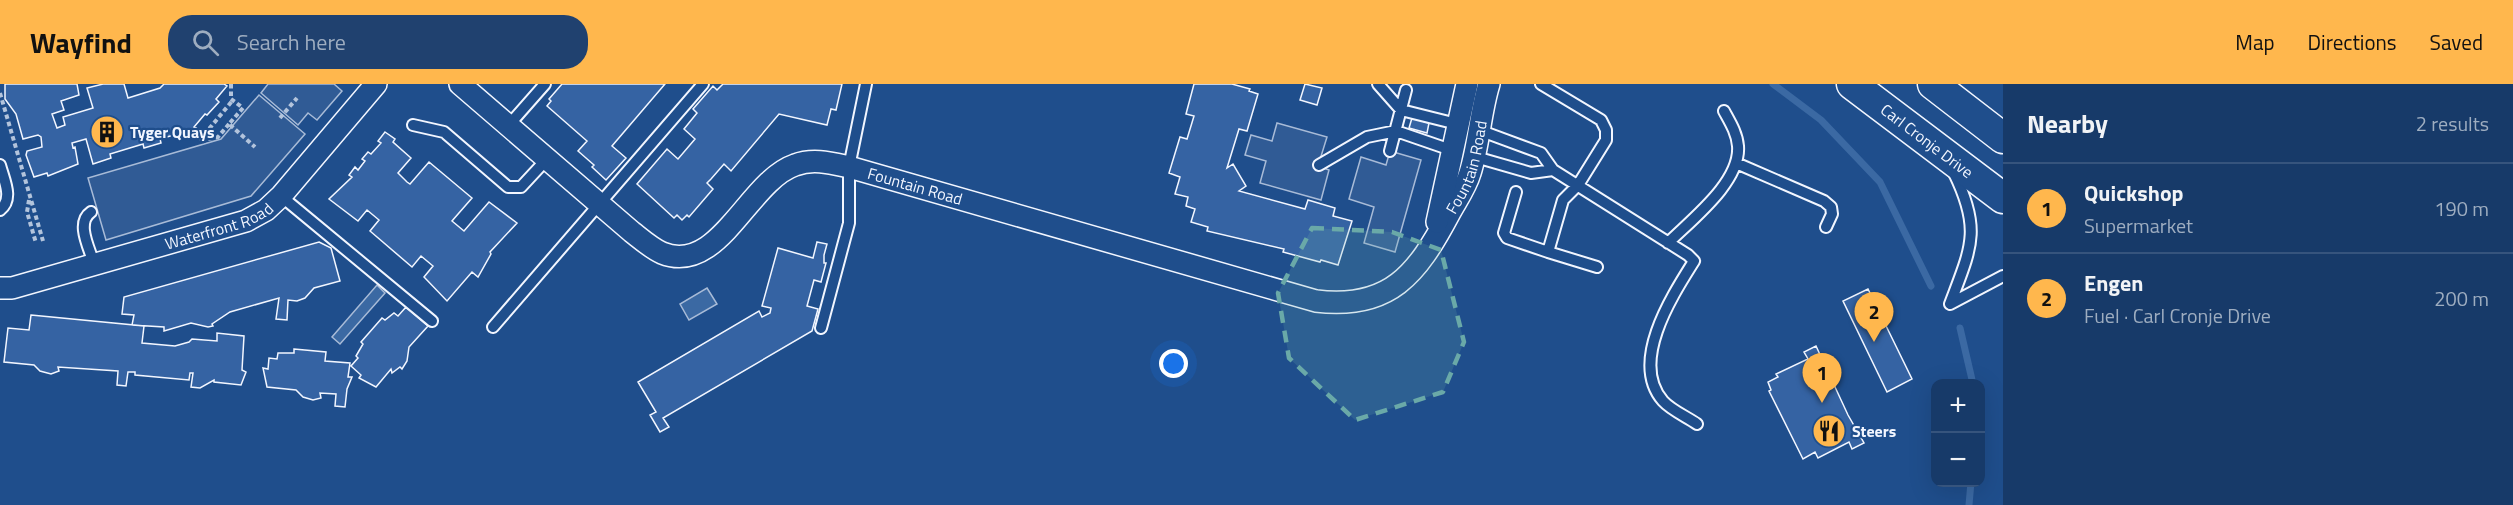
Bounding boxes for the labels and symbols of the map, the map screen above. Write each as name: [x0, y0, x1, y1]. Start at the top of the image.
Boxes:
street label: Carl Cronje Drive: [1876, 98, 1978, 184]
building icon: Tyger Quays: [89, 114, 125, 150]
street label: Fountain Road: [1439, 119, 1493, 218]
place label: Tyger Quays: [130, 120, 214, 144]
street label: Fountain Road: [865, 161, 965, 211]
street label: Waterfront Road: [162, 197, 279, 256]
pin: 2: [1854, 292, 1894, 342]
your location: [1159, 349, 1188, 378]
pin: 1: [1802, 354, 1842, 403]
restaurant icon: Steers: [1811, 413, 1847, 449]
place label: Steers: [1852, 419, 1896, 443]

